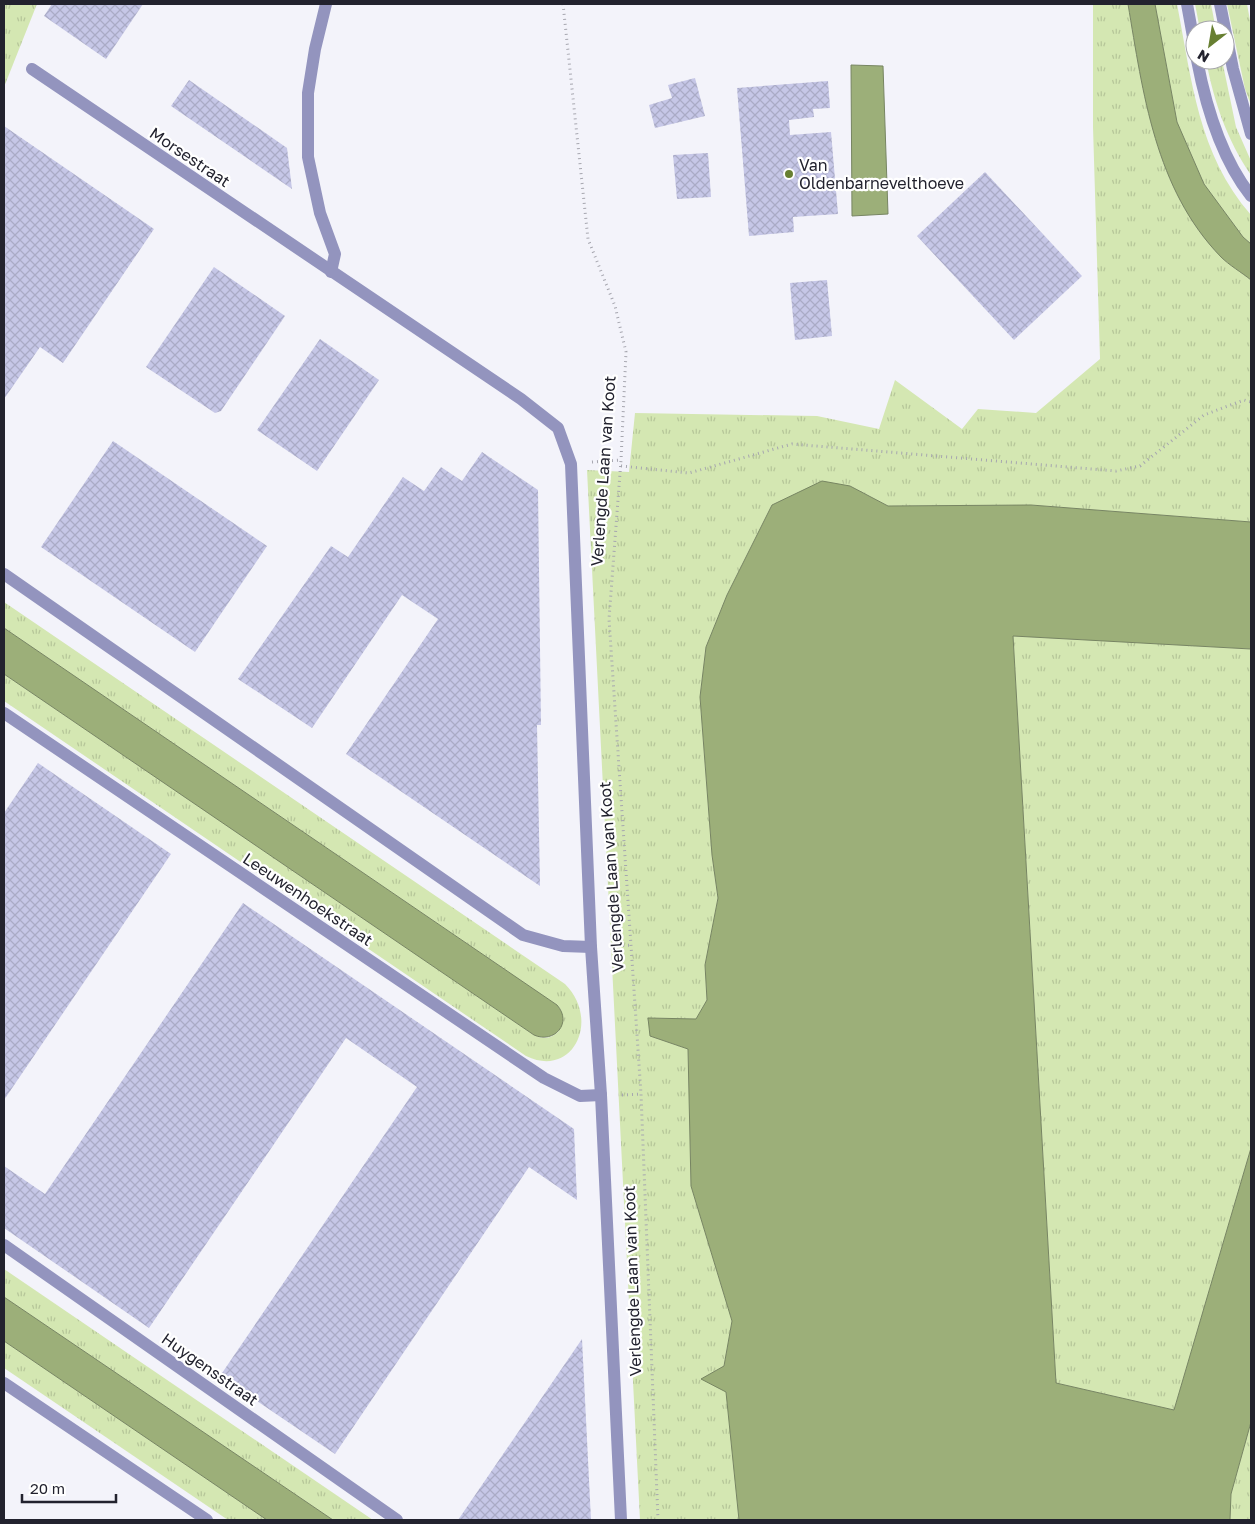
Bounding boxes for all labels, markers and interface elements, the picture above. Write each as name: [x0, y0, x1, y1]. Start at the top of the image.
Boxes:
north arrow: [1185, 20, 1235, 70]
text: N: [1194, 47, 1212, 67]
street label: Morsestraat: [146, 123, 234, 191]
place label: Van Oldenbarnevelthoeve: [799, 155, 964, 193]
marker: Van Oldenbarnevelthoeve: [783, 168, 795, 180]
street label: Verlengde Laan van Koot: [586, 375, 620, 567]
street label: Verlengde Laan van Koot: [594, 781, 628, 973]
street label: Leeuwenhoekstraat: [239, 848, 377, 950]
street label: Verlengde Laan van Koot: [619, 1185, 645, 1377]
street label: Huygensstraat: [158, 1328, 262, 1410]
scale bar: [22, 1472, 116, 1504]
text: 20 m: [30, 1479, 65, 1497]

